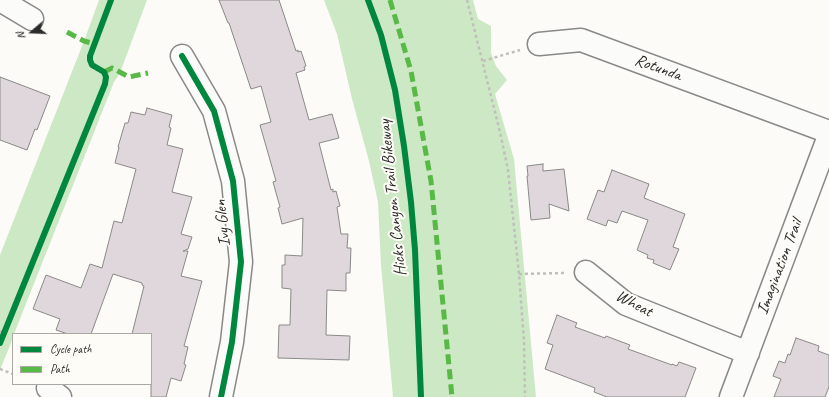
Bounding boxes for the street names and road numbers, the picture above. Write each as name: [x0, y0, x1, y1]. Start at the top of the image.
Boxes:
street label: Rotunda: [632, 50, 684, 86]
street label: Hicks Canyon Trail Bikeway: [375, 119, 411, 277]
street label: Ivy Glen: [210, 199, 236, 247]
street label: Imagination Trail: [753, 217, 807, 317]
street label: Wheat: [612, 286, 656, 322]

